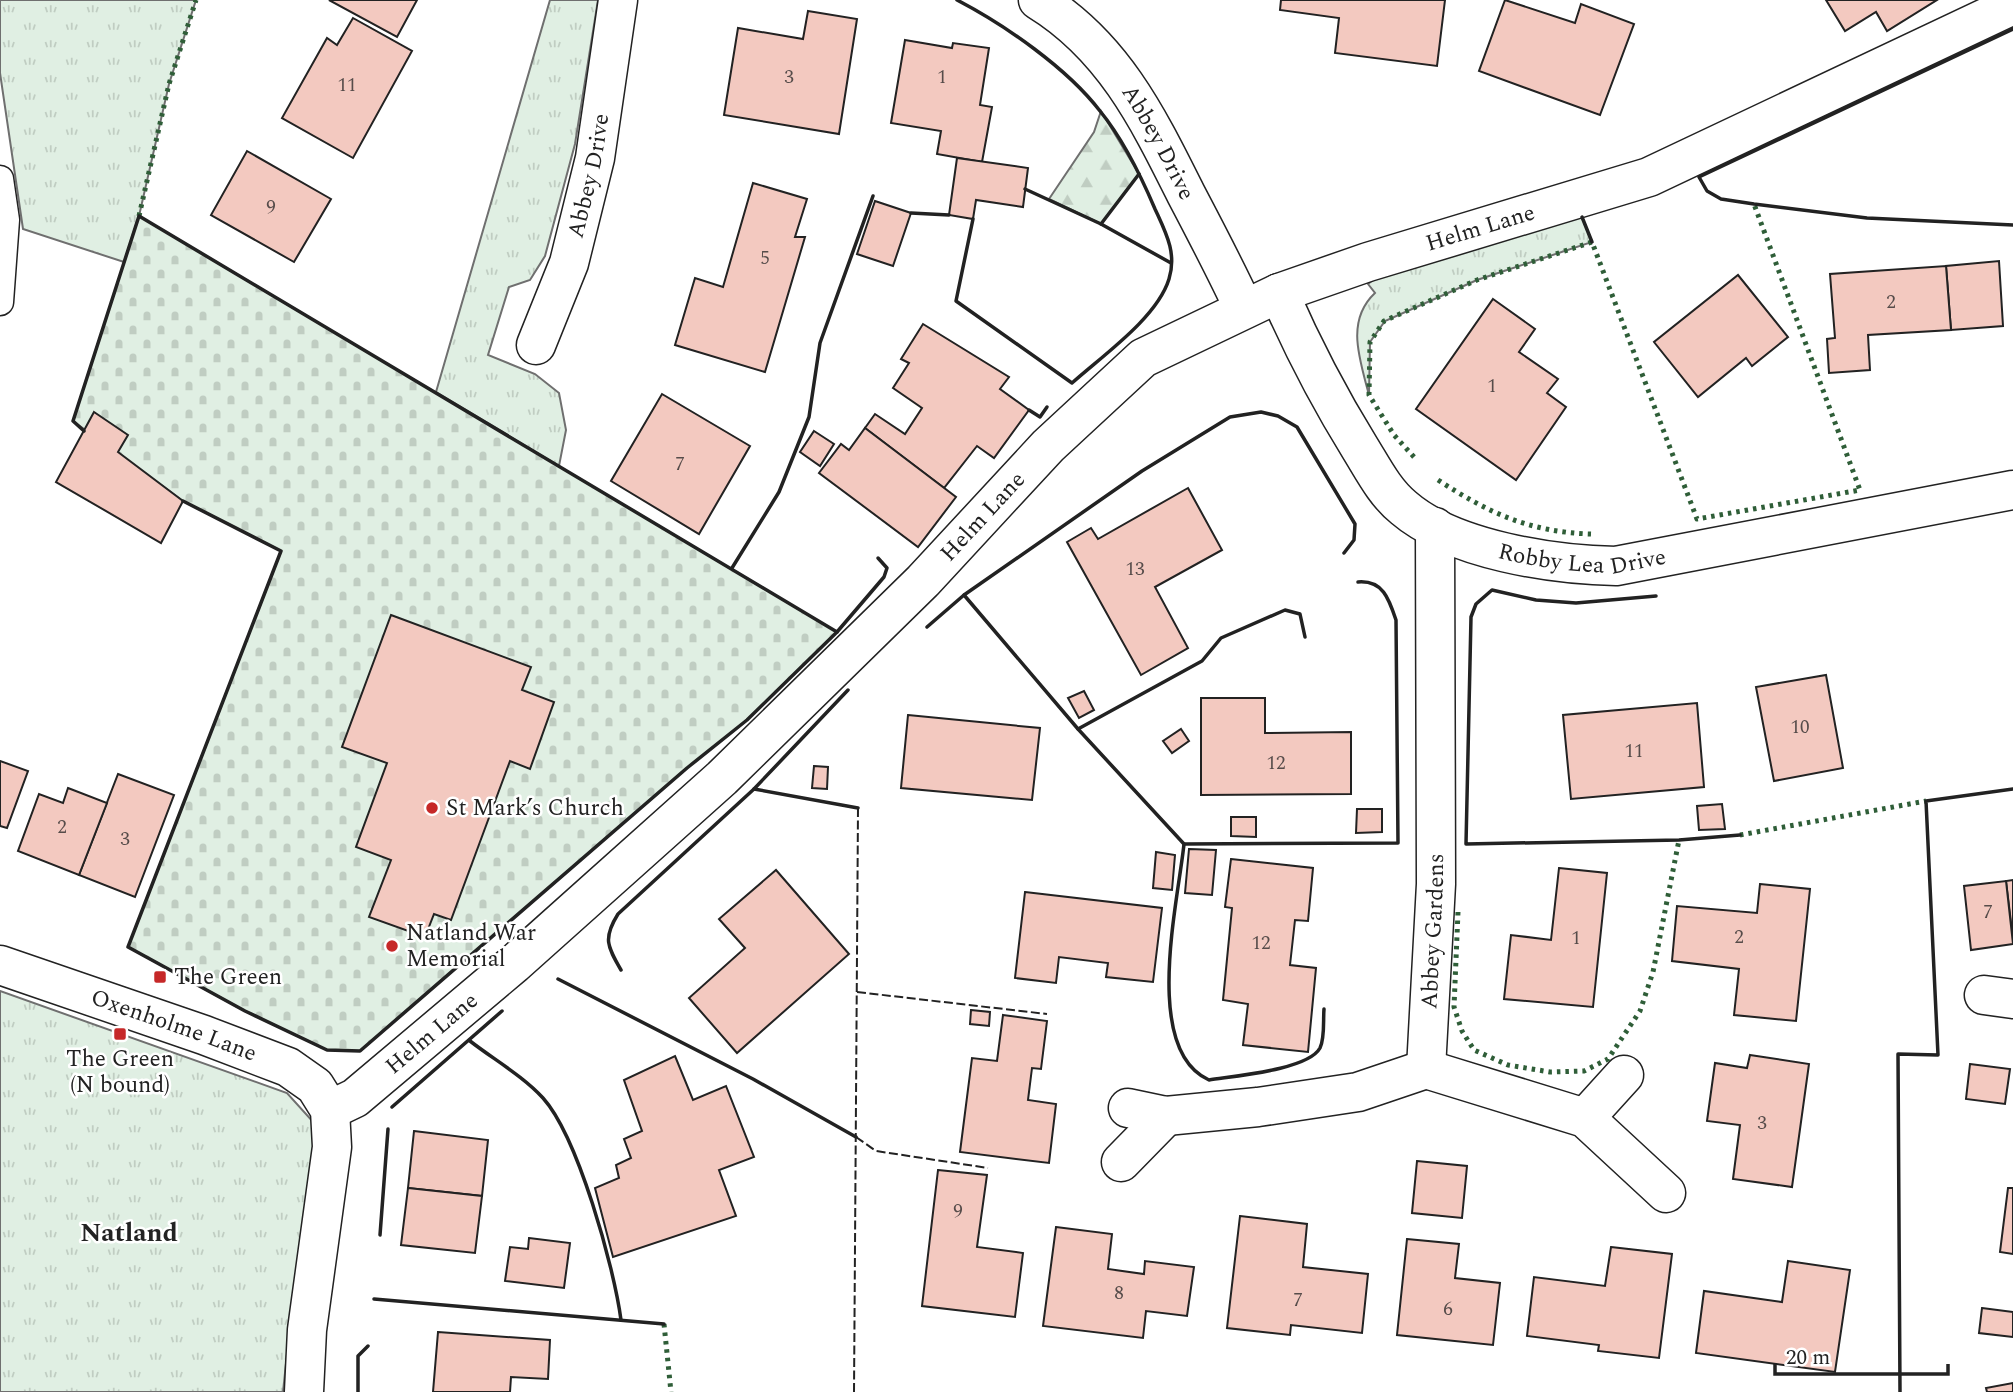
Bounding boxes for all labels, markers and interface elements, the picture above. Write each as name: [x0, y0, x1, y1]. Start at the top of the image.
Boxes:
house number: 3: [784, 63, 794, 92]
house number: 1: [937, 63, 947, 92]
house number: 11: [337, 71, 357, 100]
street label: Abbey Drive: [1112, 78, 1204, 206]
street label: Abbey Drive: [558, 111, 619, 242]
house number: 9: [266, 193, 276, 222]
street label: Helm Lane: [1422, 195, 1539, 261]
house number: 5: [760, 244, 770, 273]
house number: 2: [1886, 288, 1896, 317]
house number: 1: [1487, 372, 1497, 401]
house number: 7: [675, 450, 685, 479]
street label: Helm Lane: [932, 463, 1034, 570]
street label: Robby Lea Drive: [1495, 534, 1669, 584]
house number: 13: [1125, 555, 1145, 584]
house number: 10: [1790, 713, 1810, 742]
house number: 11: [1624, 737, 1644, 766]
house number: 12: [1266, 749, 1286, 778]
place label: St Mark’s Church: [446, 791, 624, 826]
marker: St Mark’s Church: [424, 800, 440, 816]
house number: 2: [57, 813, 67, 842]
house number: 3: [120, 825, 130, 854]
street label: Abbey Gardens: [1412, 853, 1454, 1010]
house number: 7: [1983, 898, 1993, 927]
place label: Natland War Memorial: [406, 916, 536, 977]
house number: 2: [1734, 923, 1744, 952]
house number: 1: [1571, 924, 1581, 953]
house number: 12: [1251, 929, 1271, 958]
marker: Natland War Memorial: [384, 938, 400, 954]
place label: The Green: [174, 960, 282, 995]
marker: The Green: [152, 969, 168, 985]
street label: Oxenholme Lane: [86, 980, 262, 1071]
street label: Helm Lane: [377, 984, 486, 1083]
marker: The Green (N bound): [112, 1026, 128, 1042]
place label: The Green (N bound): [66, 1042, 174, 1103]
house number: 3: [1757, 1109, 1767, 1138]
house number: 9: [953, 1197, 963, 1226]
district label: Natland: [80, 1213, 178, 1253]
house number: 8: [1114, 1279, 1124, 1308]
house number: 7: [1293, 1286, 1303, 1315]
house number: 6: [1443, 1295, 1453, 1324]
scale bar: [1775, 1332, 1948, 1376]
text: 20 m: [1786, 1342, 1830, 1374]

